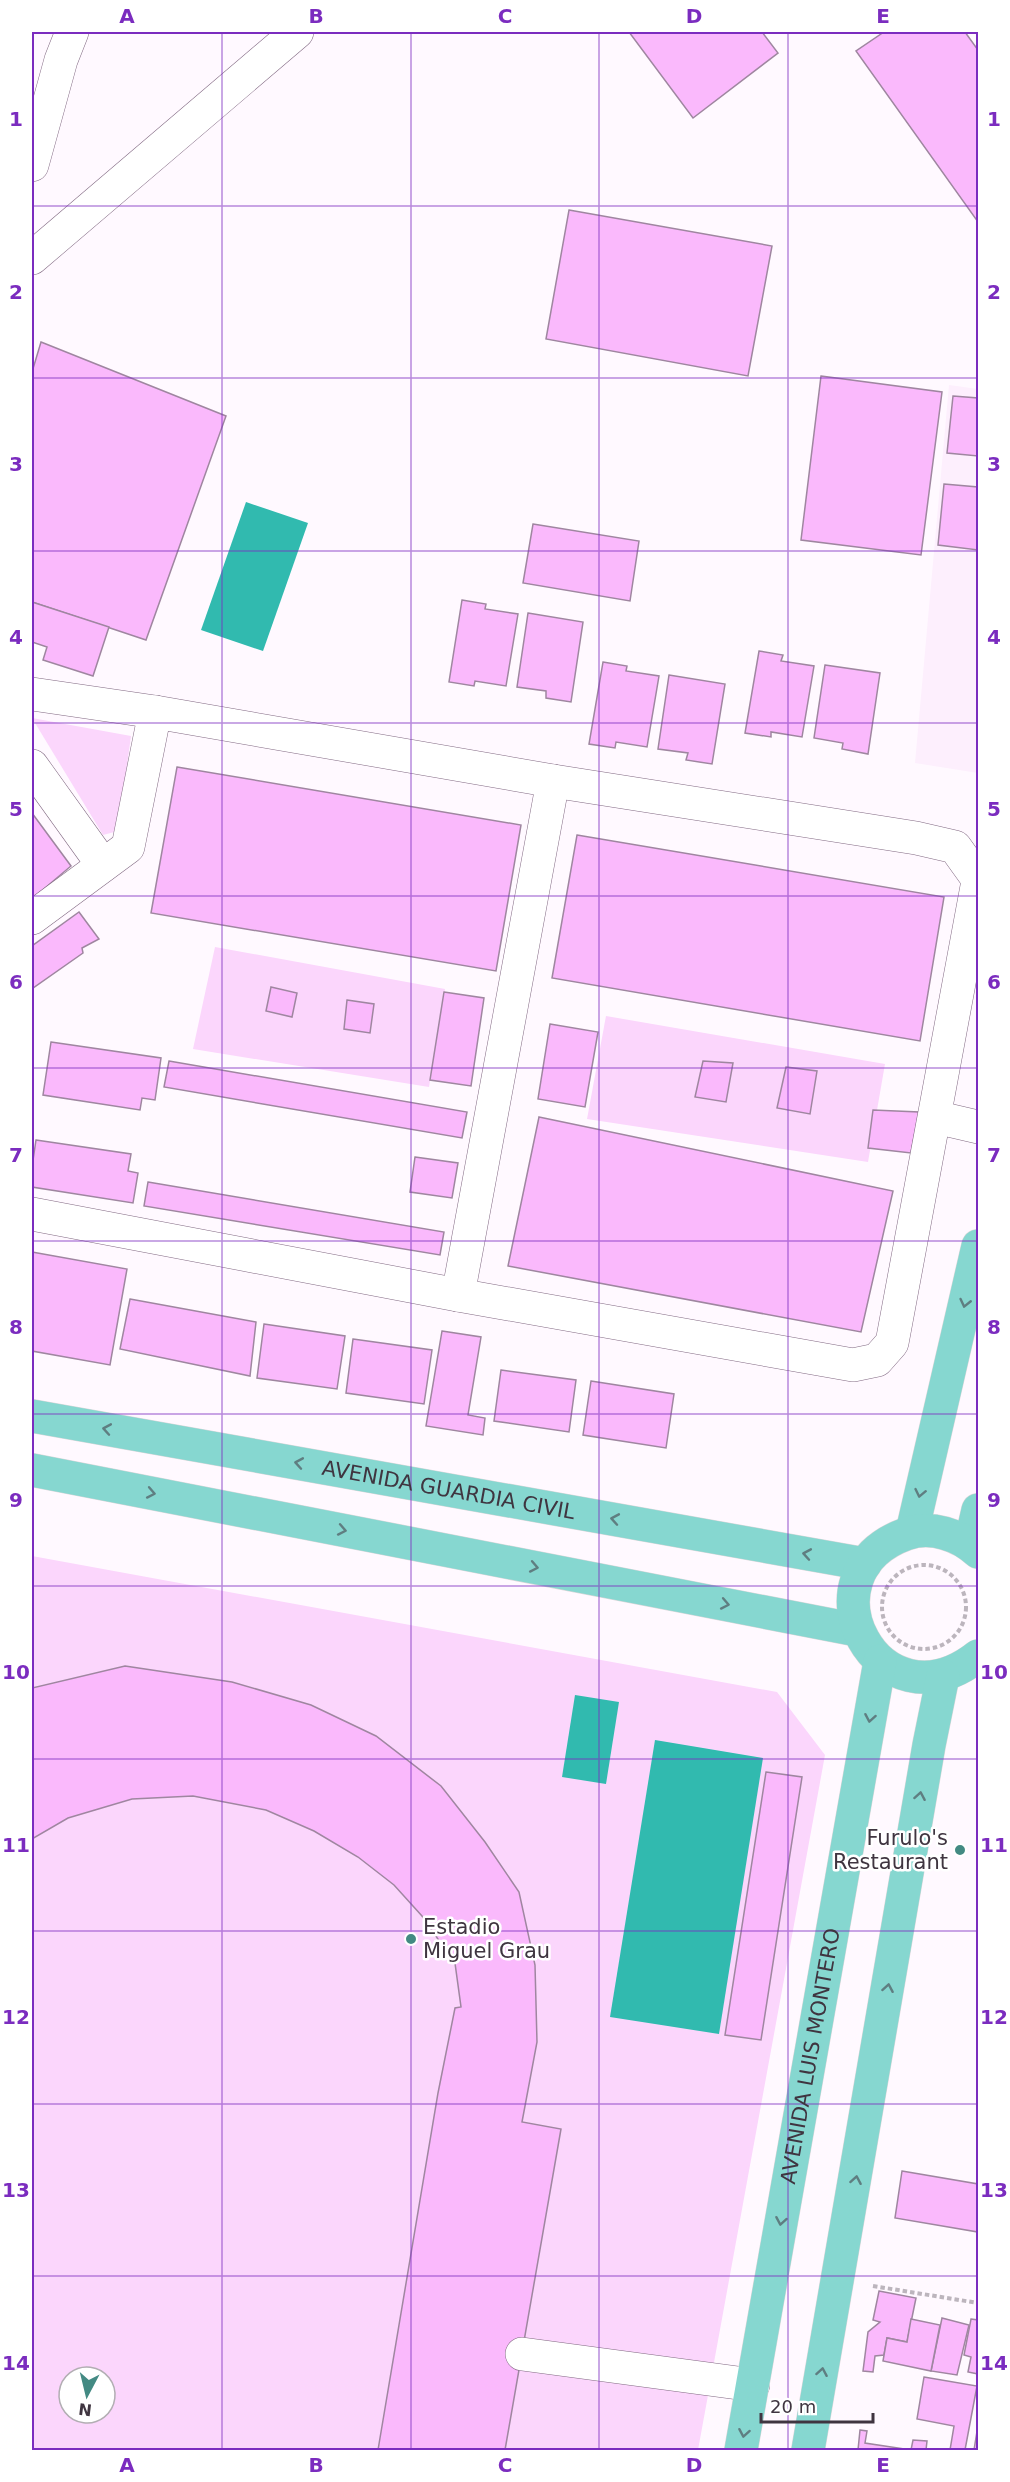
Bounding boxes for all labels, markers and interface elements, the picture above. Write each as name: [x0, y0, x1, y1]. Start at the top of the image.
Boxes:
text: A: [119, 4, 135, 28]
text: B: [308, 4, 324, 28]
text: C: [498, 4, 512, 28]
text: D: [686, 4, 702, 28]
text: E: [876, 4, 890, 28]
text: 1: [9, 107, 23, 131]
text: 1: [987, 107, 1001, 131]
text: 2: [9, 280, 23, 304]
text: 2: [987, 280, 1001, 304]
text: 3: [9, 452, 23, 476]
text: 3: [987, 452, 1001, 476]
text: 4: [9, 625, 23, 649]
text: 4: [987, 625, 1001, 649]
text: 5: [9, 797, 23, 821]
text: 5: [987, 797, 1001, 821]
text: 6: [9, 970, 23, 994]
text: 6: [987, 970, 1001, 994]
text: 7: [9, 1143, 23, 1167]
text: 7: [987, 1143, 1001, 1167]
one-way arrow: [959, 1298, 972, 1308]
text: 8: [9, 1315, 23, 1339]
text: 8: [987, 1315, 1001, 1339]
one-way arrow: [102, 1423, 112, 1436]
street label: AVENIDA GUARDIA CIVIL: [320, 1456, 577, 1524]
one-way arrow: [294, 1457, 304, 1470]
one-way arrow: [145, 1486, 155, 1499]
text: 9: [9, 1488, 23, 1512]
one-way arrow: [915, 1488, 928, 1498]
text: 9: [987, 1488, 1001, 1512]
one-way arrow: [610, 1514, 620, 1526]
one-way arrow: [337, 1523, 347, 1536]
one-way arrow: [802, 1548, 812, 1560]
one-way arrow: [528, 1560, 538, 1573]
one-way arrow: [720, 1597, 730, 1610]
text: 10: [2, 1660, 30, 1684]
text: 10: [980, 1660, 1008, 1684]
one-way arrow: [864, 1714, 876, 1723]
one-way arrow: [914, 1791, 926, 1800]
place label: Furulo's Restaurant: [833, 1826, 948, 1874]
text: 11: [2, 1833, 30, 1857]
text: 11: [980, 1833, 1008, 1857]
marker: Furulo's Restaurant: [953, 1843, 967, 1857]
place label: Estadio Miguel Grau: [423, 1915, 550, 1963]
street label: AVENIDA LUIS MONTERO: [776, 1926, 845, 2186]
marker: Estadio Miguel Grau: [404, 1932, 418, 1946]
one-way arrow: [881, 1983, 894, 1993]
text: 12: [2, 2005, 30, 2029]
text: 12: [980, 2005, 1008, 2029]
one-way arrow: [849, 2175, 861, 2185]
text: 13: [2, 2178, 30, 2202]
text: 13: [980, 2178, 1008, 2202]
one-way arrow: [776, 2216, 788, 2225]
text: 14: [2, 2351, 30, 2375]
text: 14: [980, 2351, 1008, 2375]
north arrow: [57, 2365, 117, 2425]
one-way arrow: [815, 2368, 828, 2378]
scale bar: [761, 2386, 874, 2424]
text: 20 m: [770, 2396, 816, 2417]
text: N: [77, 2399, 93, 2420]
one-way arrow: [738, 2428, 751, 2438]
text: A: [119, 2453, 135, 2477]
text: B: [308, 2453, 324, 2477]
text: C: [498, 2453, 512, 2477]
text: D: [686, 2453, 702, 2477]
text: E: [876, 2453, 890, 2477]

